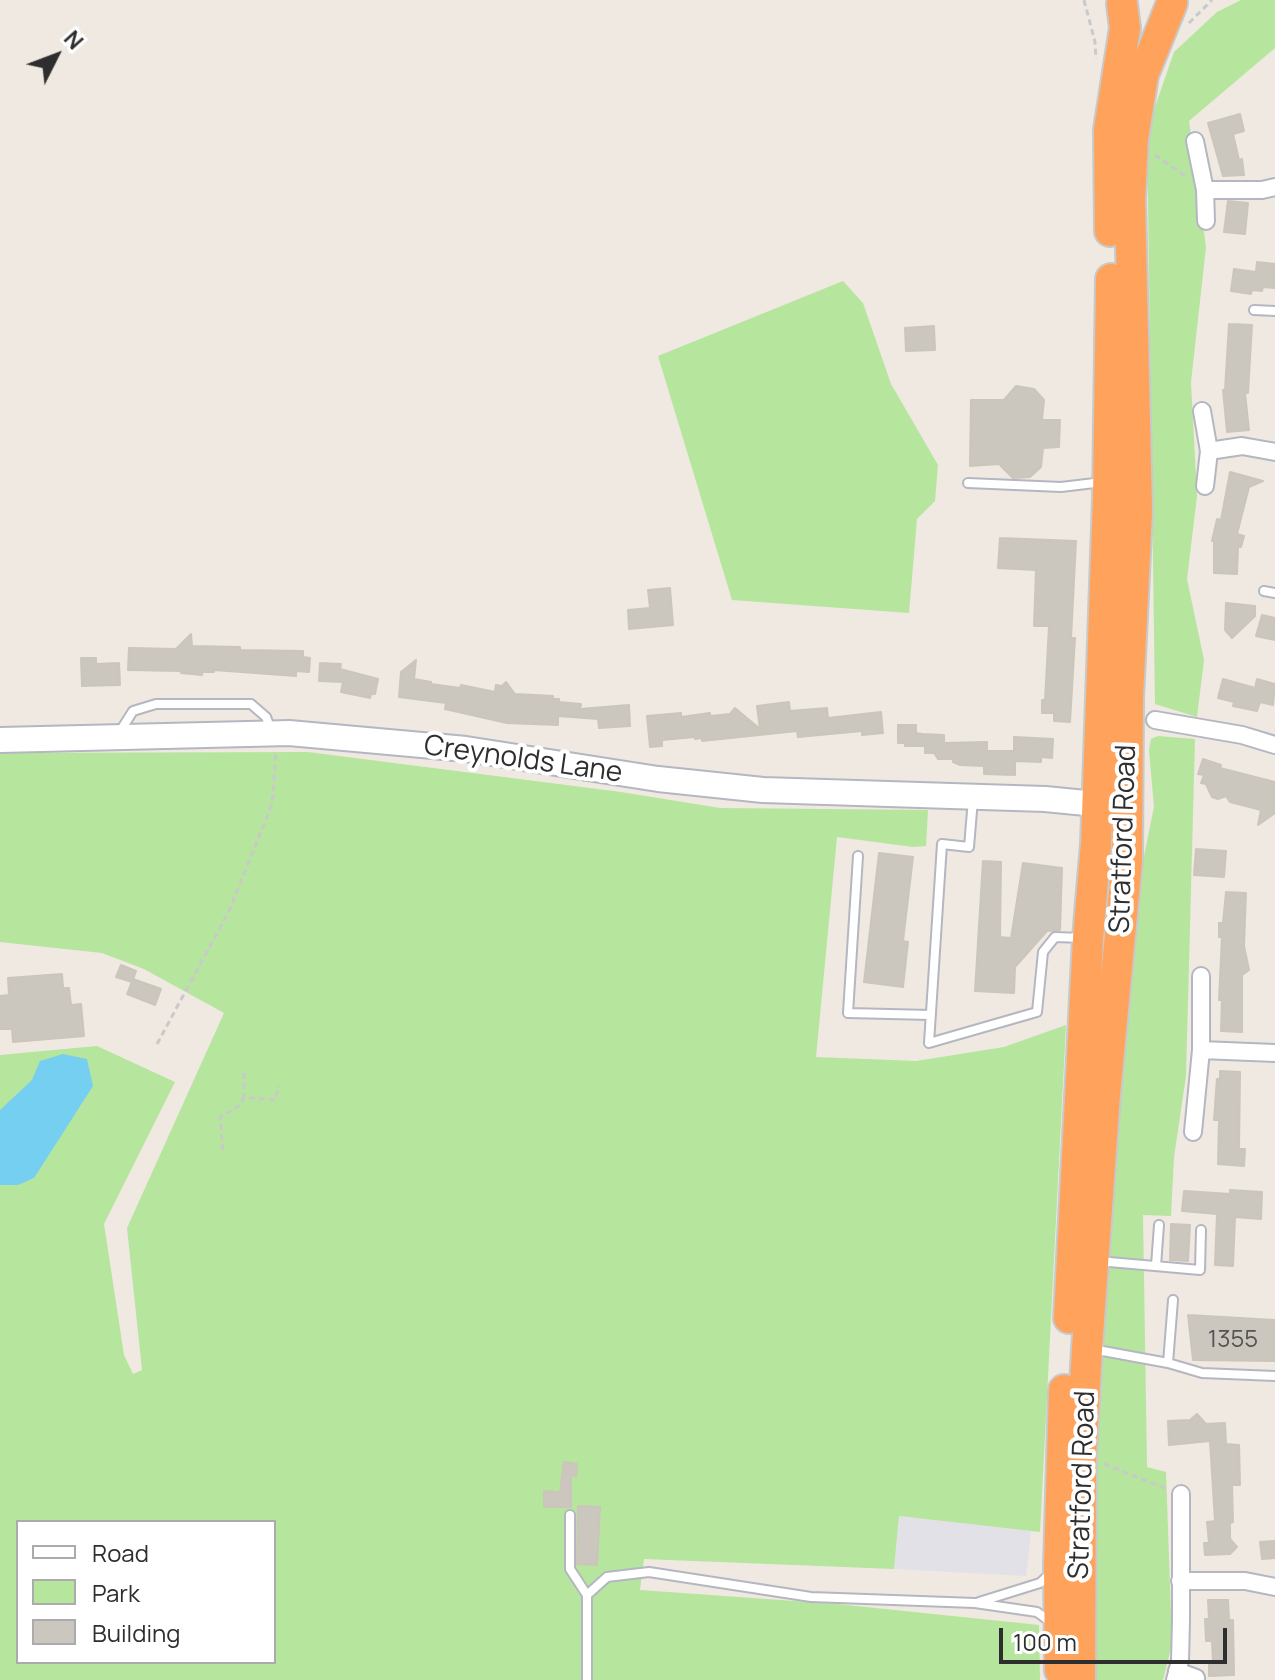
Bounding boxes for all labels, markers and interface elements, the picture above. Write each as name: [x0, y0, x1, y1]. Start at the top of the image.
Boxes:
north arrow: [16, 16, 96, 96]
text: N: [57, 24, 90, 56]
street label: Creynolds Lane: [422, 729, 624, 791]
street label: Stratford Road: [1104, 744, 1144, 934]
house number: 1355: [1208, 1326, 1258, 1354]
street label: Stratford Road: [1063, 1390, 1103, 1580]
legend: [16, 1520, 276, 1664]
text: Road: [92, 1536, 149, 1569]
text: Park: [92, 1576, 140, 1609]
scale bar: [1003, 1612, 1231, 1662]
text: Building: [92, 1616, 180, 1649]
text: 100 m: [1013, 1625, 1077, 1658]

